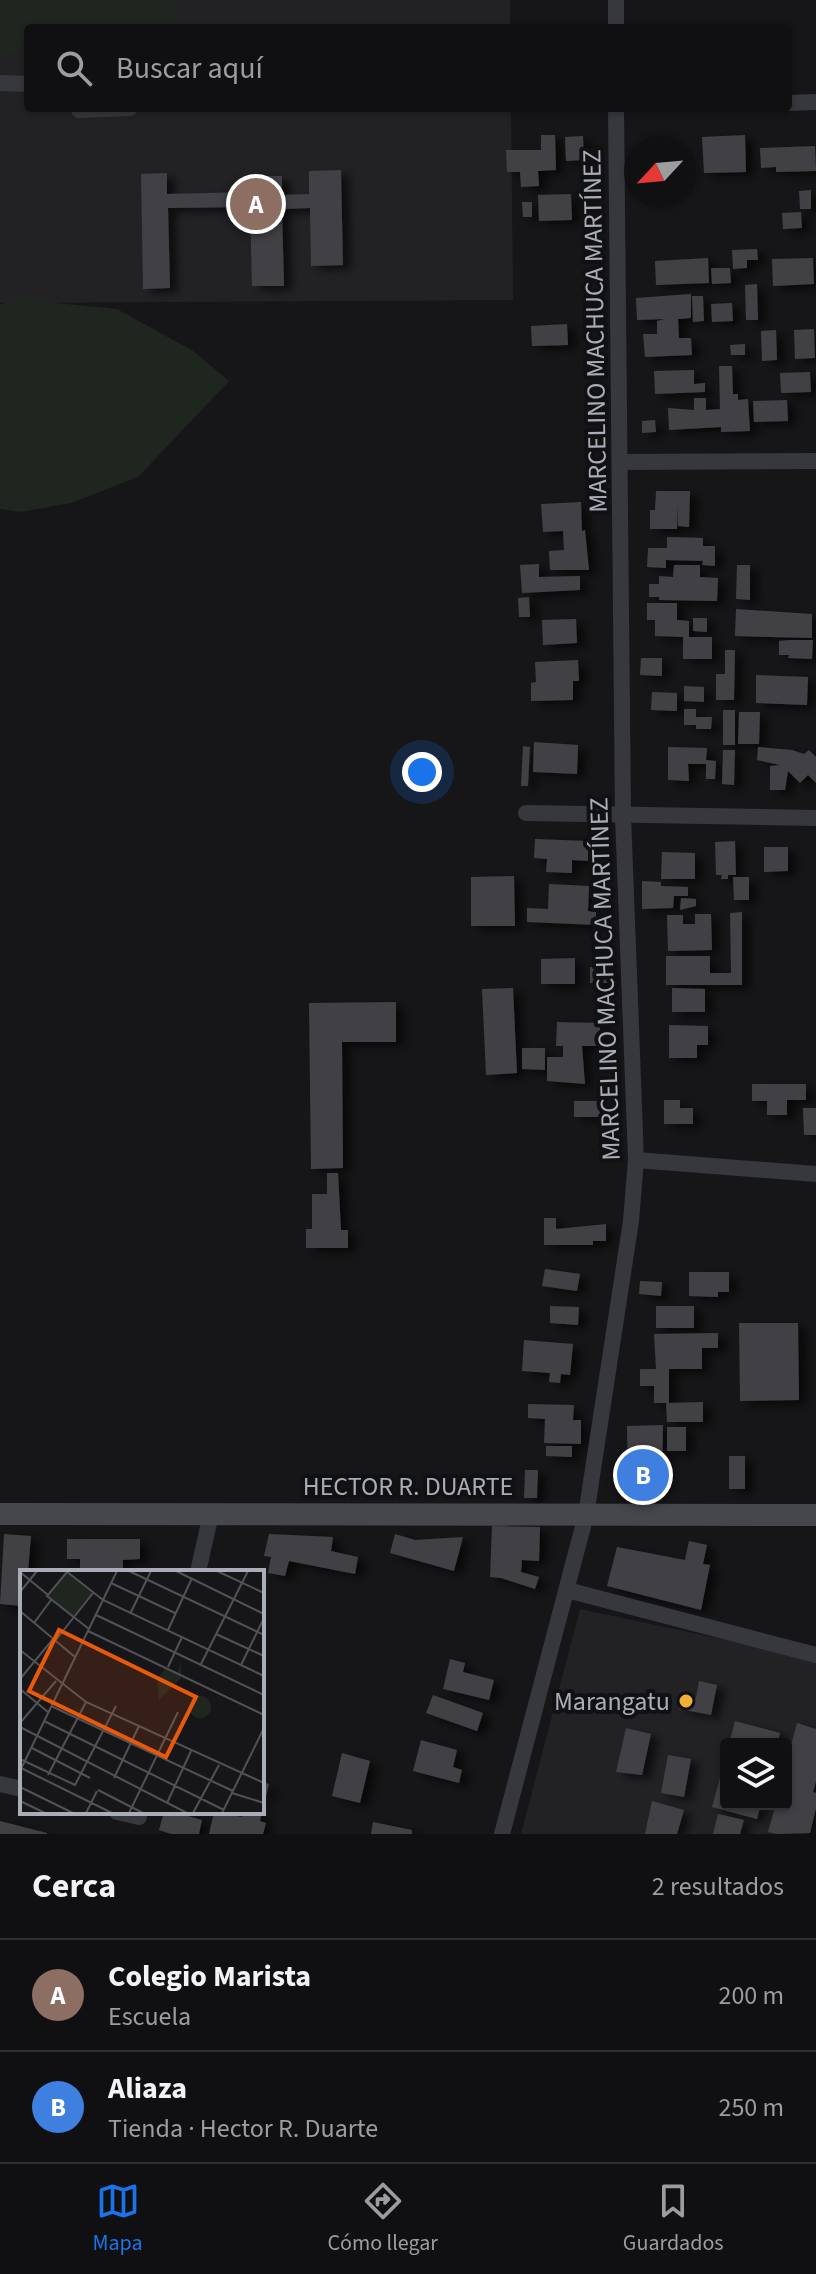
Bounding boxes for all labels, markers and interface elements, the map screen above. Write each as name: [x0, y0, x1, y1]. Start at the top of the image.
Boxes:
search box: [24, 24, 792, 112]
icon: search: [52, 46, 96, 90]
text: Buscar aquí: [116, 47, 263, 90]
north arrow: [624, 136, 696, 208]
street label: MARCELINO MACHUCA MARTÍNEZ: [573, 149, 617, 513]
pin: A: [230, 174, 282, 234]
your location: [402, 752, 442, 792]
street label: MARCELINO MACHUCA MARTÍNEZ: [580, 797, 630, 1161]
pin: B: [617, 1445, 669, 1505]
street label: HECTOR R. DUARTE: [303, 1468, 513, 1505]
inset map: [20, 1570, 264, 1814]
place label: Marangatu: [554, 1683, 670, 1720]
marker: Marangatu: [677, 1692, 695, 1710]
map controls: [720, 1738, 792, 1810]
button: layers: [720, 1738, 792, 1810]
text: Cerca: [32, 1862, 116, 1911]
text: 2 resultados: [652, 1868, 784, 1905]
text: Colegio Marista: [108, 1955, 311, 1998]
text: A: [51, 1977, 65, 2014]
text: 200 m: [718, 1977, 784, 2014]
text: Escuela: [108, 1998, 191, 2035]
text: Aliaza: [108, 2067, 187, 2110]
text: B: [50, 2089, 66, 2126]
text: 250 m: [718, 2089, 784, 2126]
text: Tienda · Hector R. Duarte: [108, 2110, 378, 2147]
tab: Mapa: [92, 2179, 143, 2259]
tab: Cómo llegar: [327, 2179, 438, 2259]
tab: Guardados: [623, 2179, 724, 2259]

